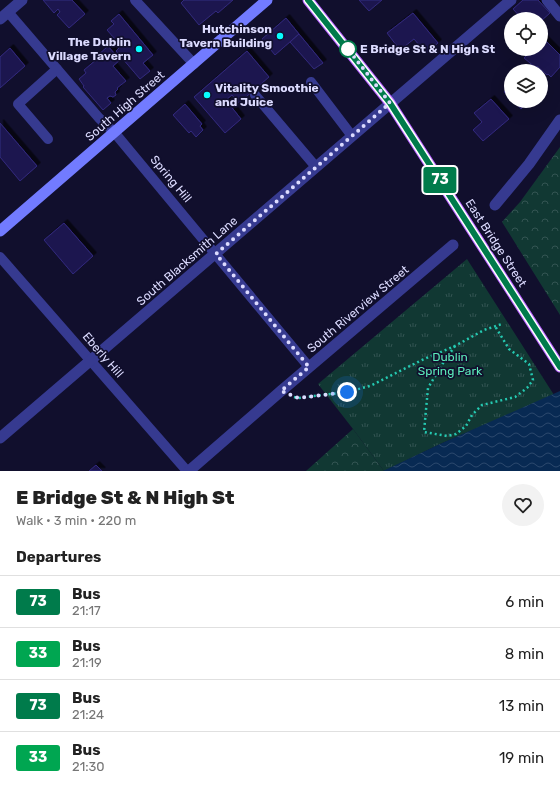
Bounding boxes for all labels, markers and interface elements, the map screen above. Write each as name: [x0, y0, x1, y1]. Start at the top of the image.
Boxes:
map controls: [504, 12, 548, 108]
button: locate: [504, 12, 548, 56]
place label: Hutchinson Tavern Building: [180, 22, 272, 50]
marker: Hutchinson Tavern Building: [275, 31, 285, 41]
place label: The Dublin Village Tavern: [48, 35, 131, 63]
marker: E Bridge St & N High St: [339, 40, 357, 58]
place label: E Bridge St & N High St: [360, 42, 495, 56]
marker: The Dublin Village Tavern: [134, 44, 144, 54]
button: layers: [504, 64, 548, 108]
street label: South High Street: [83, 68, 168, 144]
place label: Vitality Smoothie and Juice: [215, 81, 319, 109]
marker: Vitality Smoothie and Juice: [202, 90, 212, 100]
street label: Spring Hill: [147, 153, 195, 205]
line badge: 73: [422, 167, 458, 193]
text: 73: [431, 171, 449, 188]
street label: East Bridge Street: [462, 197, 530, 290]
street label: South Blacksmith Lane: [134, 213, 240, 309]
street label: South Riverview Street: [304, 262, 412, 356]
street label: Eberly Hill: [80, 330, 126, 380]
park label: Dublin Spring Park: [418, 350, 483, 378]
your location: [337, 382, 357, 402]
button: heart: [502, 484, 544, 526]
text: E Bridge St & N High St: [16, 486, 235, 509]
text: Walk · 3 min · 220 m: [16, 513, 136, 528]
text: Departures: [16, 548, 101, 566]
text: Bus: [72, 585, 100, 603]
text: 73: [29, 593, 47, 610]
text: 6 min: [505, 593, 544, 611]
text: 21:17: [72, 603, 101, 618]
text: Bus: [72, 637, 100, 655]
text: 33: [29, 645, 47, 662]
text: 8 min: [505, 645, 544, 663]
text: 21:19: [72, 655, 102, 670]
text: Bus: [72, 689, 100, 707]
text: 73: [29, 697, 47, 714]
text: 13 min: [499, 697, 544, 715]
text: 21:24: [72, 707, 104, 722]
text: Bus: [72, 741, 100, 759]
text: 33: [29, 749, 47, 766]
text: 19 min: [499, 749, 544, 767]
text: 21:30: [72, 759, 105, 774]

